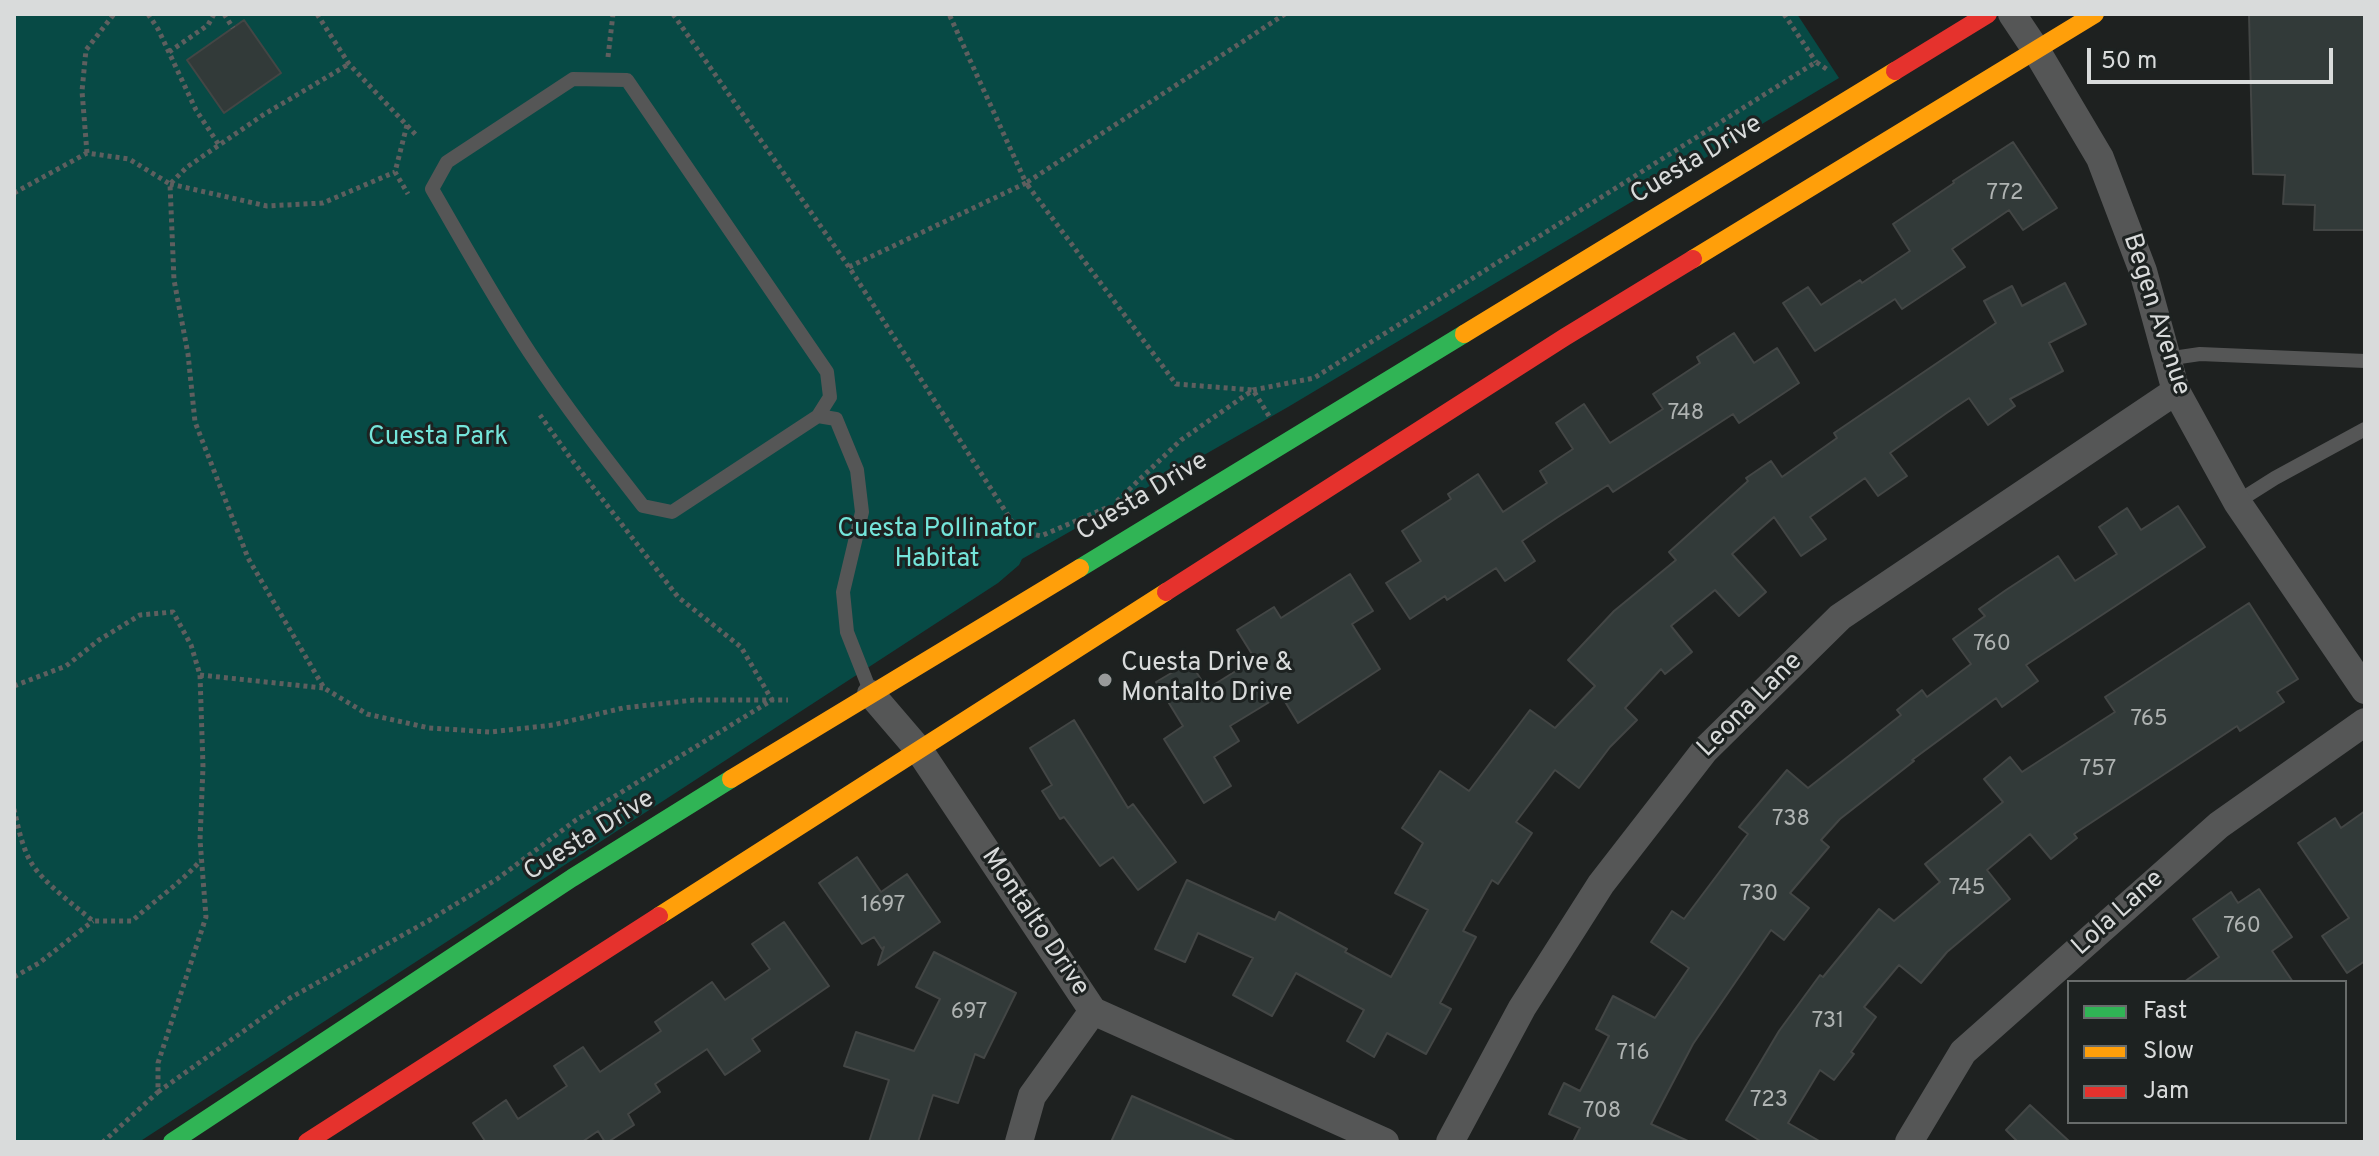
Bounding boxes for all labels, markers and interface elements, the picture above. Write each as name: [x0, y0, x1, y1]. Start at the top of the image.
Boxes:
scale bar: [2091, 32, 2337, 82]
text: 50 m: [2101, 47, 2157, 77]
street label: Cuesta Drive: [1626, 110, 1768, 212]
house number: 772: [1987, 182, 2023, 208]
street label: Begen Avenue: [2114, 230, 2196, 400]
house number: 748: [1668, 402, 1704, 428]
park label: Cuesta Park: [368, 423, 508, 455]
street label: Cuesta Drive: [1072, 447, 1214, 549]
park label: Cuesta Pollinator Habitat: [837, 515, 1037, 576]
house number: 760: [1973, 633, 2011, 659]
street label: Leona Lane: [1692, 647, 1810, 765]
place label: Cuesta Drive & Montalto Drive: [1121, 649, 1293, 710]
marker: Cuesta Drive & Montalto Drive: [1096, 671, 1114, 689]
house number: 765: [2130, 708, 2168, 734]
house number: 757: [2080, 758, 2116, 784]
street label: Cuesta Drive: [519, 785, 661, 889]
house number: 738: [1772, 808, 1810, 834]
street label: Montalto Drive: [973, 843, 1095, 1003]
street label: Lola Lane: [2066, 865, 2172, 963]
house number: 745: [1949, 877, 1985, 903]
house number: 730: [1740, 883, 1778, 909]
house number: 1697: [861, 894, 905, 920]
house number: 760: [2223, 915, 2261, 941]
legend: [2067, 980, 2347, 1124]
text: Fast: [2143, 997, 2187, 1027]
house number: 697: [951, 1001, 987, 1027]
house number: 731: [1812, 1010, 1844, 1036]
text: Slow: [2143, 1037, 2194, 1067]
house number: 716: [1616, 1042, 1650, 1068]
text: Jam: [2143, 1077, 2189, 1107]
house number: 723: [1750, 1089, 1788, 1115]
house number: 708: [1583, 1100, 1621, 1126]

